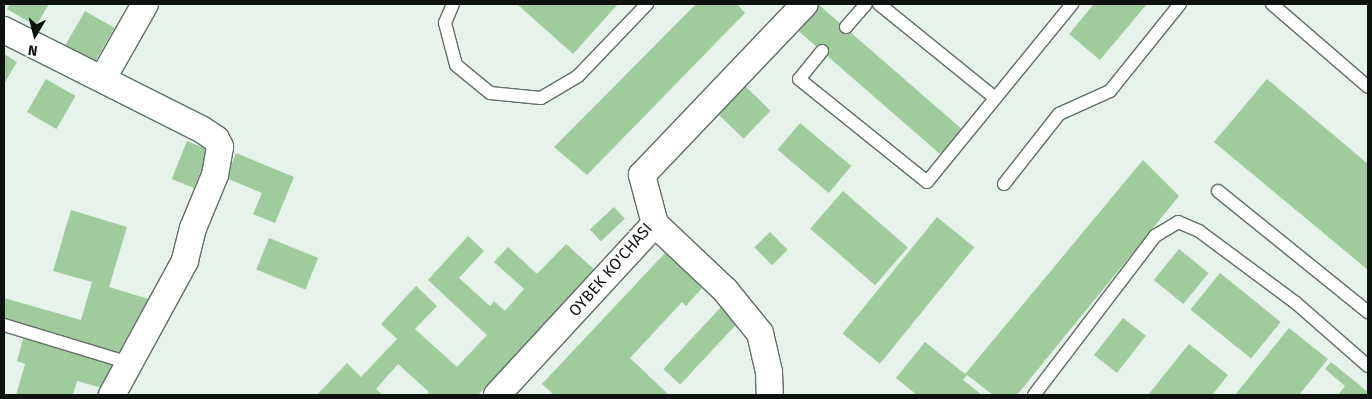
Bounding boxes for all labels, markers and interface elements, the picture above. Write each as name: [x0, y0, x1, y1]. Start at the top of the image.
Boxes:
north arrow: [10, 10, 60, 60]
text: N: [27, 41, 39, 59]
street label: OYBEK KO'CHASI: [565, 219, 657, 321]

